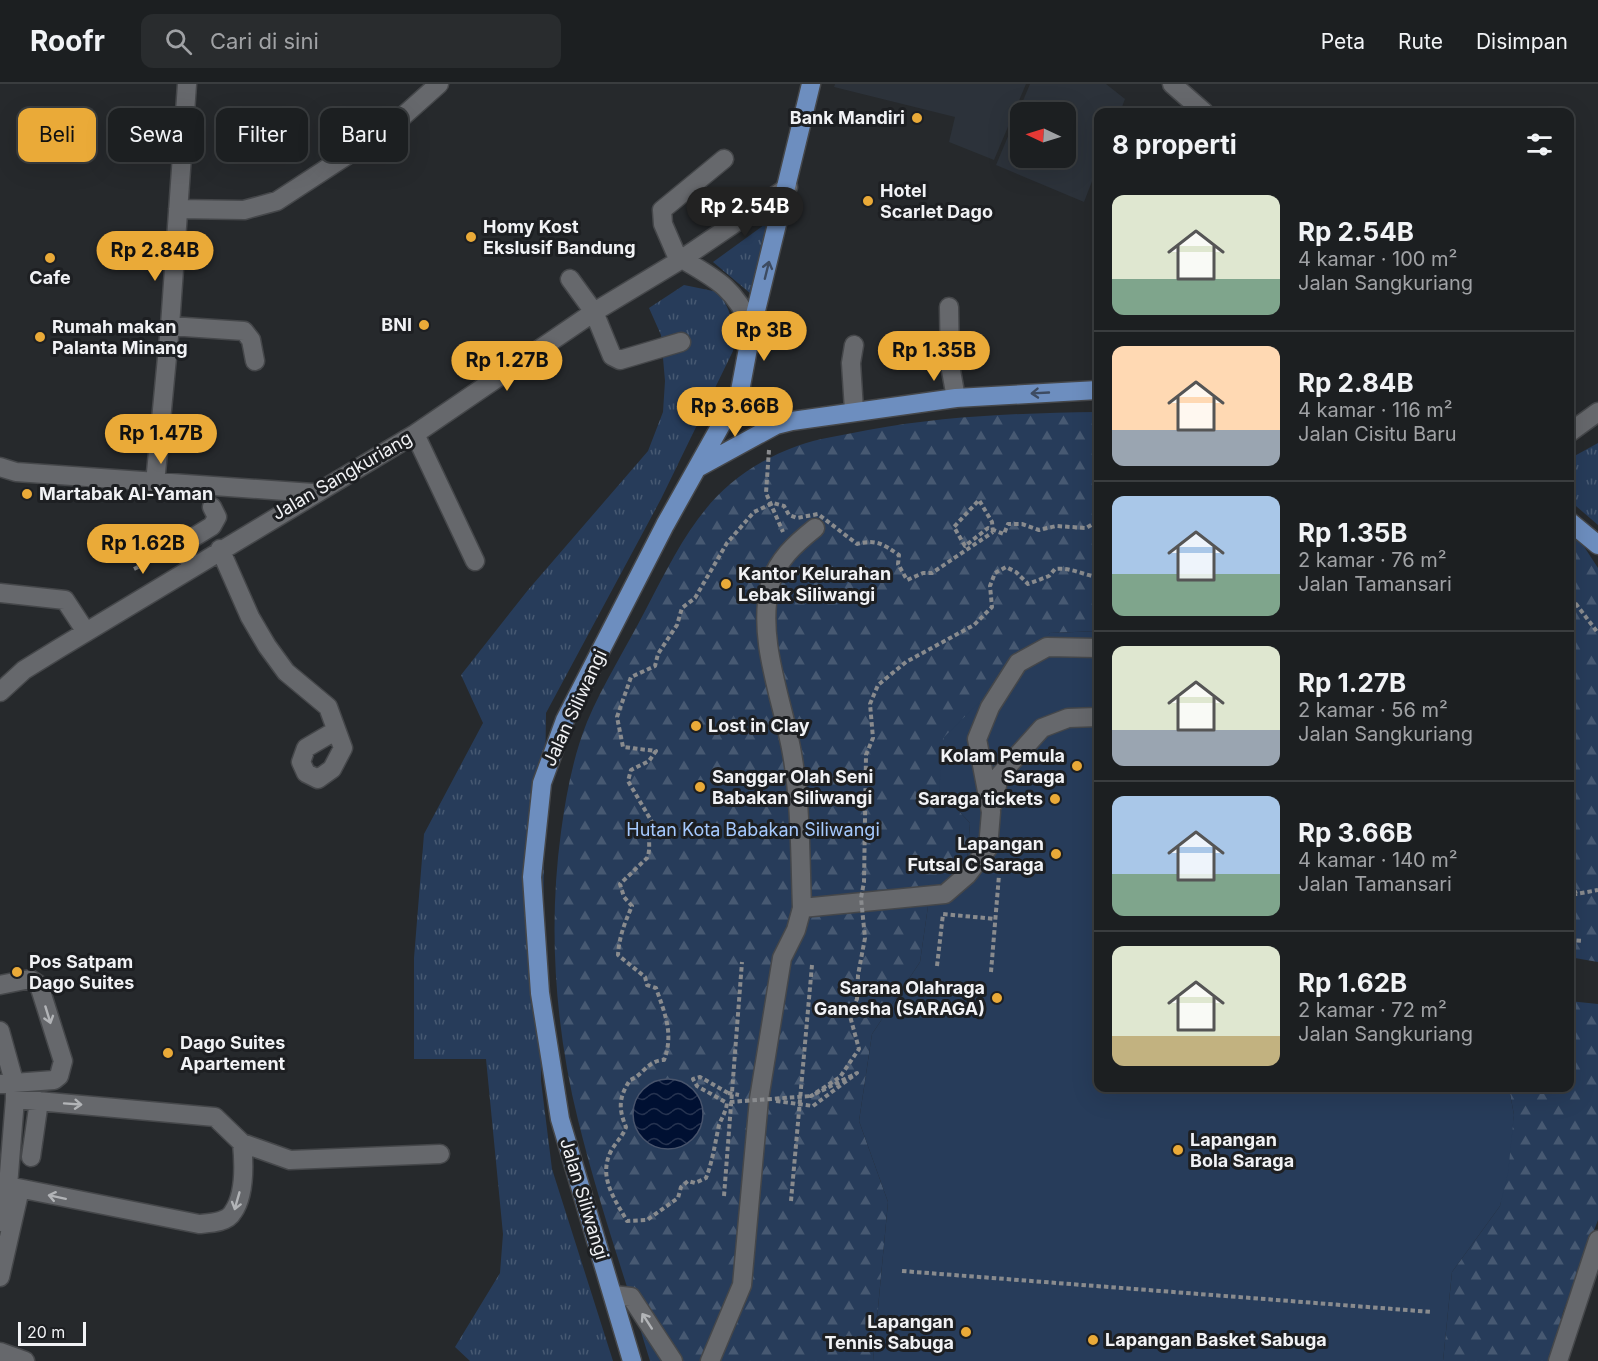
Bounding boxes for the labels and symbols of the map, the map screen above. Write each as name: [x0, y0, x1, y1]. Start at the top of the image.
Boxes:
north arrow: [1010, 102, 1076, 168]
place label: Bank Mandiri: [790, 107, 905, 128]
marker: Bank Mandiri: [910, 111, 924, 125]
place label: Hotel Scarlet Dago: [880, 180, 993, 222]
pin: Rp 2.54B: [683, 187, 807, 238]
marker: Hotel Scarlet Dago: [861, 194, 875, 208]
place label: Homy Kost Ekslusif Bandung: [483, 216, 636, 258]
marker: Homy Kost Ekslusif Bandung: [464, 230, 478, 244]
pin: Rp 2.84B: [93, 231, 217, 282]
marker: Cafe: [43, 251, 57, 265]
one-way arrow: [761, 261, 773, 280]
place label: Cafe: [29, 267, 71, 288]
pin: Rp 3B: [722, 311, 806, 362]
place label: BNI: [381, 314, 412, 335]
place label: Rumah makan Palanta Minang: [52, 316, 188, 358]
marker: BNI: [417, 318, 431, 332]
marker: Rumah makan Palanta Minang: [33, 330, 47, 344]
pin: Rp 1.35B: [872, 331, 996, 382]
pin: Rp 1.27B: [445, 341, 569, 392]
pin: Rp 3.66B: [673, 387, 797, 438]
one-way arrow: [1030, 388, 1050, 399]
pin: Rp 1.47B: [99, 414, 223, 465]
street label: Jalan Sangkuriang: [268, 427, 415, 524]
place label: Martabak Al-Yaman: [39, 483, 213, 504]
marker: Martabak Al-Yaman: [20, 487, 34, 501]
pin: Rp 1.62B: [81, 524, 205, 575]
place label: Kantor Kelurahan Lebak Siliwangi: [738, 563, 891, 605]
marker: Kantor Kelurahan Lebak Siliwangi: [719, 577, 733, 591]
street label: Jalan Siliwangi: [538, 646, 611, 769]
place label: Lost in Clay: [708, 715, 810, 736]
marker: Lost in Clay: [689, 719, 703, 733]
place label: Kolam Pemula Saraga: [941, 745, 1065, 787]
marker: Kolam Pemula Saraga: [1070, 759, 1084, 773]
place label: Sanggar Olah Seni Babakan Siliwangi: [712, 766, 874, 808]
marker: Sanggar Olah Seni Babakan Siliwangi: [693, 780, 707, 794]
place label: Saraga tickets: [918, 788, 1043, 809]
marker: Saraga tickets: [1048, 792, 1062, 806]
park label: Hutan Kota Babakan Siliwangi: [626, 819, 880, 840]
place label: Lapangan Futsal C Saraga: [908, 833, 1044, 875]
marker: Lapangan Futsal C Saraga: [1049, 847, 1063, 861]
place label: Pos Satpam Dago Suites: [29, 951, 134, 993]
marker: Pos Satpam Dago Suites: [10, 965, 24, 979]
place label: Sarana Olahraga Ganesha (SARAGA): [814, 977, 985, 1019]
marker: Sarana Olahraga Ganesha (SARAGA): [990, 991, 1004, 1005]
one-way arrow: [43, 1005, 54, 1024]
place label: Dago Suites Apartement: [180, 1032, 286, 1074]
marker: Dago Suites Apartement: [161, 1046, 175, 1060]
one-way arrow: [63, 1098, 83, 1109]
place label: Lapangan Bola Saraga: [1190, 1129, 1294, 1171]
street label: Jalan Siliwangi: [556, 1136, 613, 1262]
marker: Lapangan Bola Saraga: [1171, 1143, 1185, 1157]
one-way arrow: [47, 1191, 67, 1202]
one-way arrow: [231, 1191, 242, 1210]
place label: Lapangan Tennis Sabuga: [824, 1311, 954, 1353]
one-way arrow: [641, 1313, 653, 1330]
scale bar: [18, 1319, 86, 1346]
marker: Lapangan Tennis Sabuga: [959, 1325, 973, 1339]
place label: Lapangan Basket Sabuga: [1105, 1329, 1327, 1350]
marker: Lapangan Basket Sabuga: [1086, 1333, 1100, 1347]

